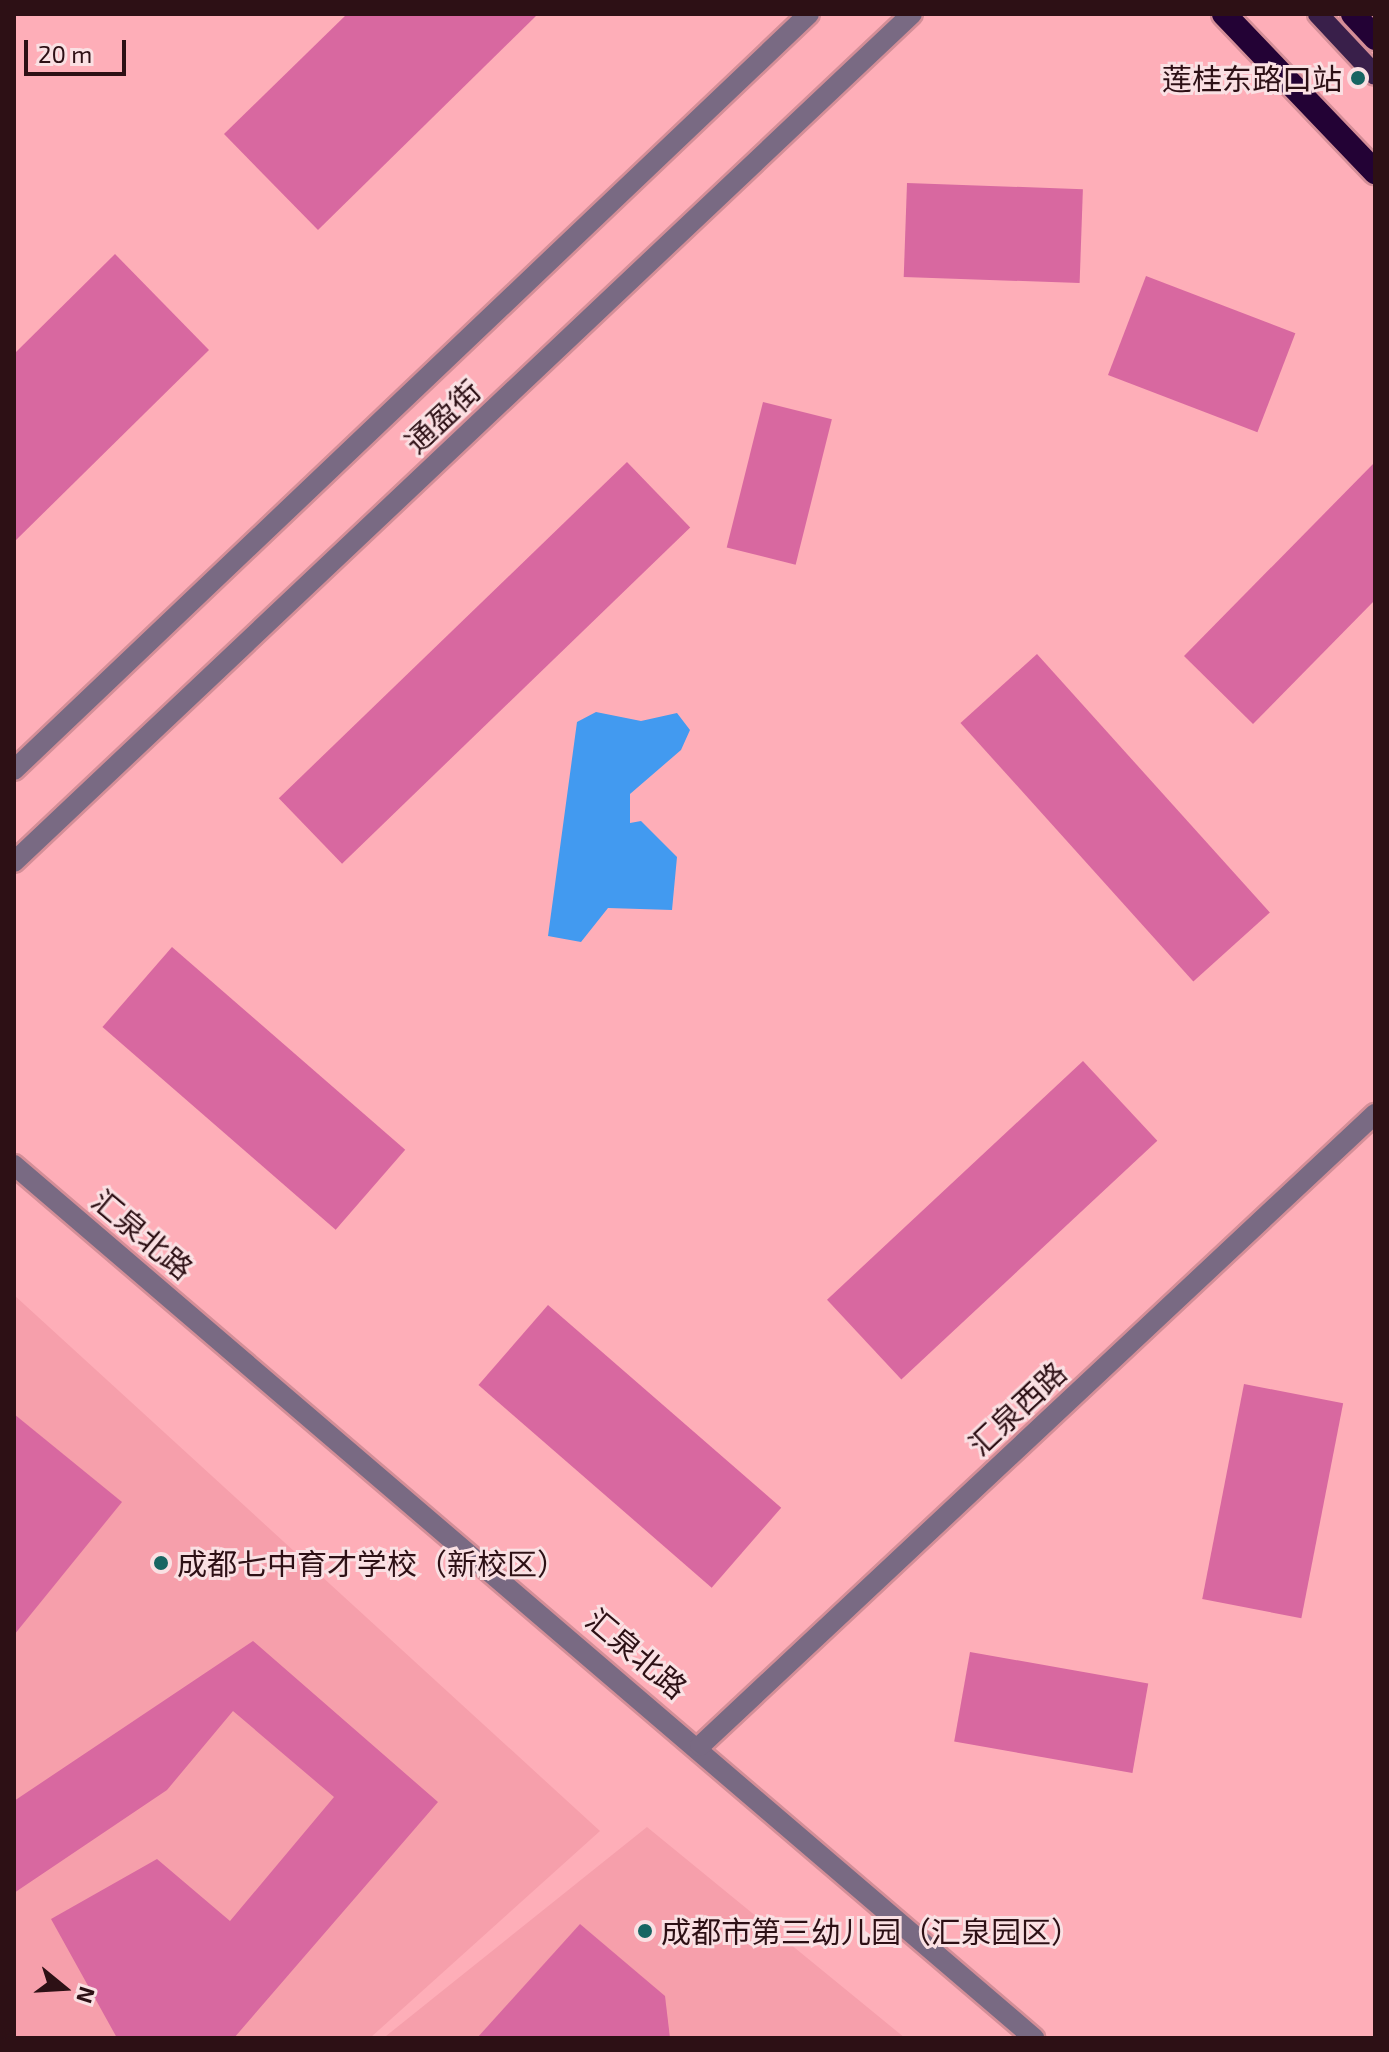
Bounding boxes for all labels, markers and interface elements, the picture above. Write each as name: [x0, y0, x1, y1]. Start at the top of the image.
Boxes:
scale bar: [28, 24, 130, 74]
text: 20 m: [38, 39, 92, 68]
place label: 莲桂东路口站: [1162, 60, 1342, 96]
marker: 莲桂东路口站: [1349, 69, 1367, 87]
street label: 通盈街: [397, 372, 487, 460]
street label: 汇泉北路: [85, 1182, 201, 1286]
street label: 汇泉西路: [961, 1354, 1073, 1462]
place label: 成都七中育才学校（新校区）: [177, 1545, 567, 1581]
marker: 成都七中育才学校（新校区）: [152, 1554, 170, 1572]
street label: 汇泉北路: [579, 1601, 695, 1705]
place label: 成都市第三幼儿园（汇泉园区）: [661, 1913, 1081, 1949]
marker: 成都市第三幼儿园（汇泉园区）: [636, 1922, 654, 1940]
north arrow: [24, 1948, 104, 2028]
text: N: [72, 1984, 102, 2007]

